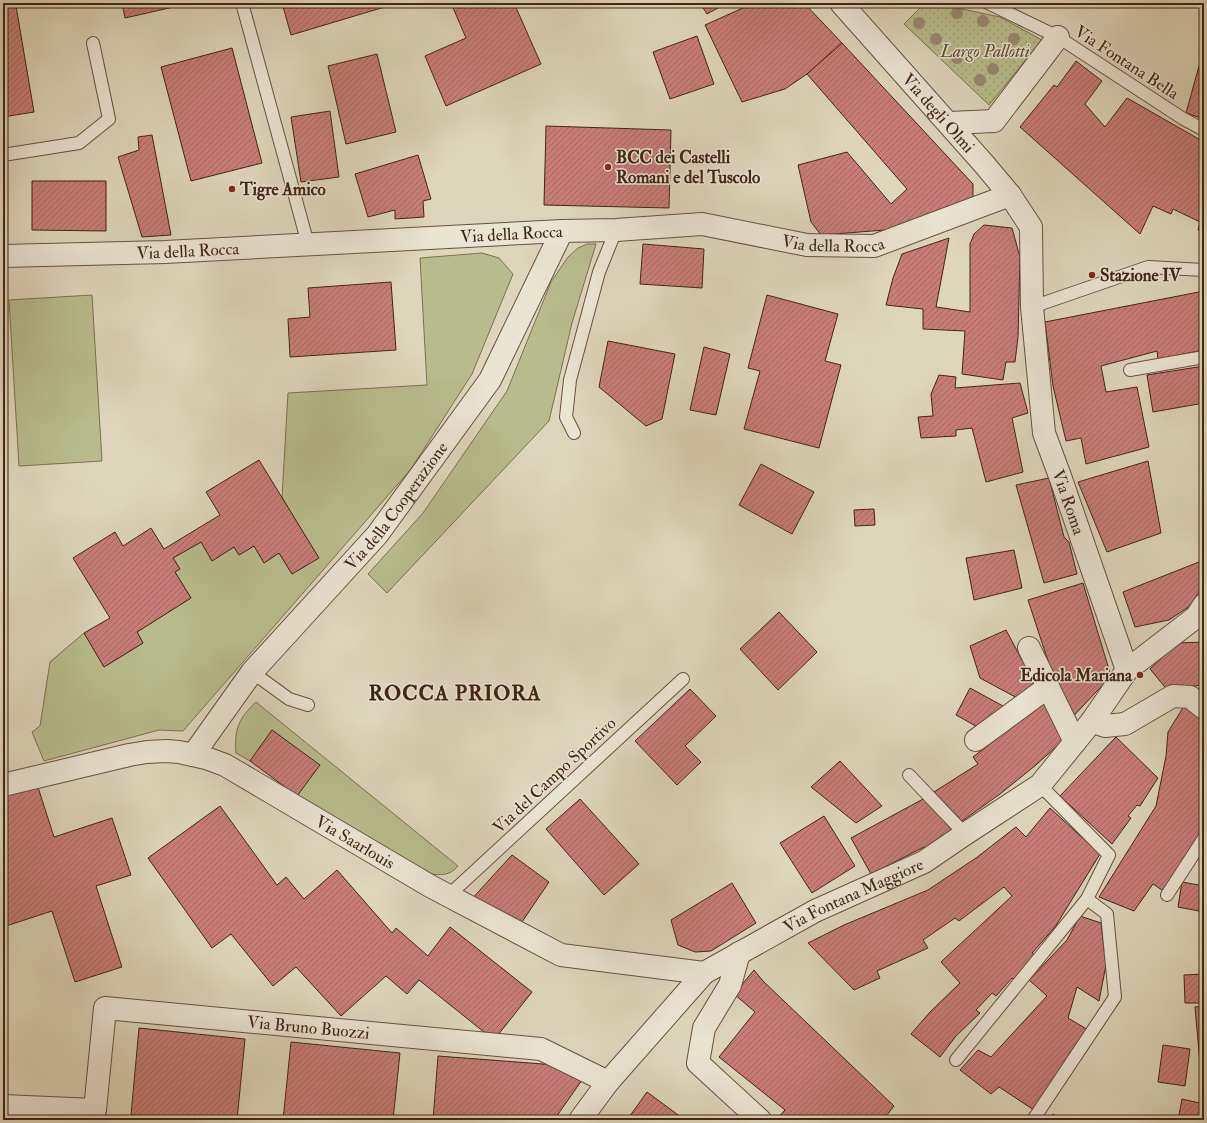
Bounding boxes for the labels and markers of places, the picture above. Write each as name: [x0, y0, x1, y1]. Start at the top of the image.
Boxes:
place label: BCC dei Castelli Romani e del Tuscolo: [616, 147, 760, 188]
marker: BCC dei Castelli Romani e del Tuscolo: [603, 162, 613, 172]
place label: Tigre Amico: [239, 179, 326, 201]
marker: Tigre Amico: [227, 184, 237, 194]
place label: Stazione IV: [1100, 265, 1182, 286]
marker: Stazione IV: [1087, 270, 1097, 280]
place label: Edicola Mariana: [1020, 665, 1133, 686]
marker: Edicola Mariana: [1135, 670, 1145, 680]

